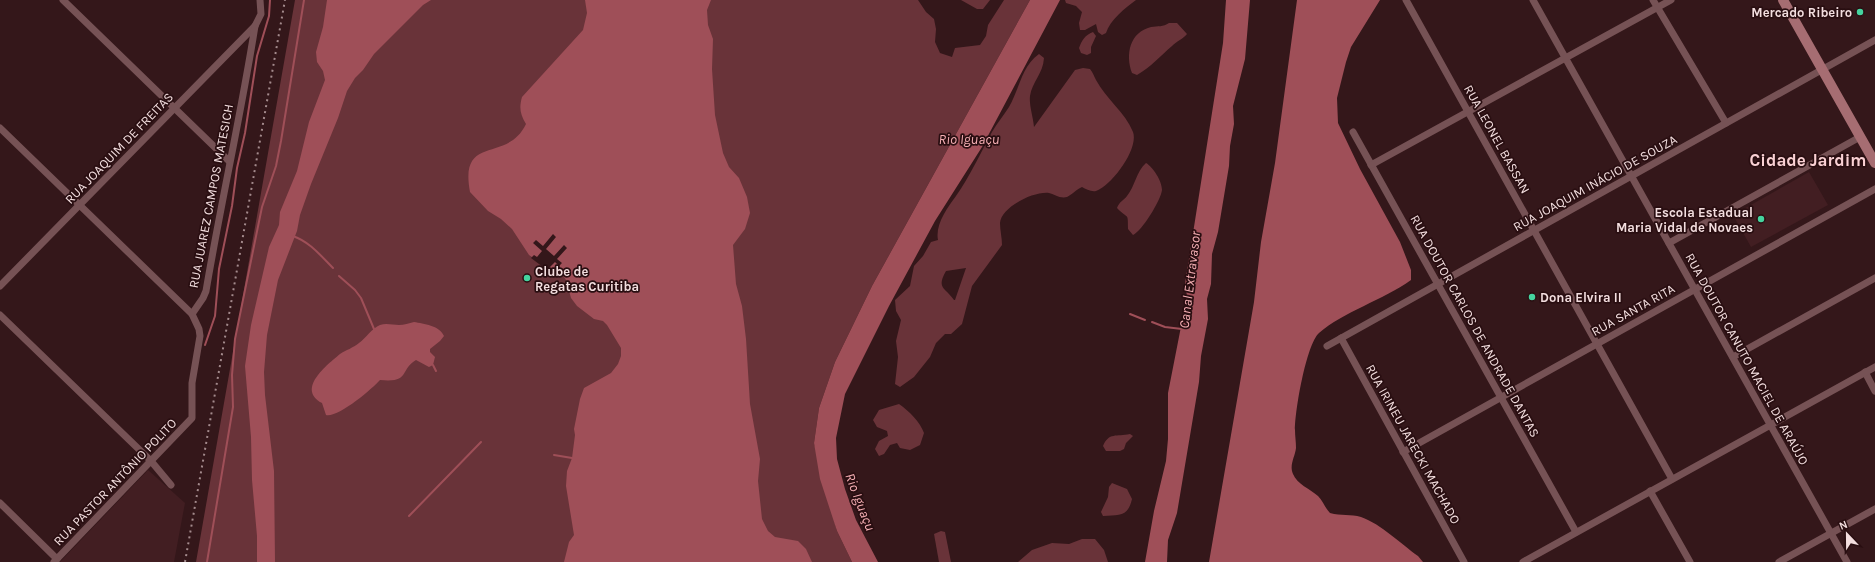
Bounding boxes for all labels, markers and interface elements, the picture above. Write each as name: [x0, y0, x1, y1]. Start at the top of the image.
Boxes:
place label: Mercado Ribeiro: [1751, 5, 1852, 20]
marker: Mercado Ribeiro: [1855, 7, 1865, 17]
street label: RUA LEONEL BASSAN: [1461, 82, 1533, 196]
street label: RUA JOAQUIM DE FREITAS: [62, 89, 176, 207]
street label: RUA JUAREZ CAMPOS MATESICH: [186, 103, 236, 289]
street label: RUA JOAQUIM INÁCIO DE SOUZA: [1510, 130, 1680, 234]
water label: Rio Iguaçu: [939, 131, 999, 148]
district label: Cidade Jardim: [1750, 150, 1866, 170]
place label: Escola Estadual Maria Vidal de Novaes: [1616, 205, 1753, 235]
street label: RUA DOUTOR CARLOS DE ANDRADE DANTAS: [1407, 212, 1543, 440]
marker: Escola Estadual Maria Vidal de Novaes: [1756, 214, 1766, 224]
water label: Canal Extravasor: [1176, 229, 1205, 330]
street label: RUA DOUTOR CANUTO MACIEL DE ARAÚJO: [1682, 250, 1813, 467]
place label: Clube de Regatas Curitiba: [535, 264, 639, 294]
marker: Clube de Regatas Curitiba: [522, 273, 532, 283]
street label: RUA SANTA RITA: [1589, 281, 1678, 339]
place label: Dona Elvira II: [1540, 290, 1622, 305]
marker: Dona Elvira II: [1527, 292, 1537, 302]
street label: RUA IRINEU JARECKI MACHADO: [1363, 362, 1463, 526]
street label: RUA PASTOR ANTÔNIO POLITO: [50, 415, 180, 549]
water label: Rio Iguaçu: [841, 471, 879, 533]
north arrow: [1827, 514, 1867, 554]
text: N: [1837, 518, 1850, 533]

